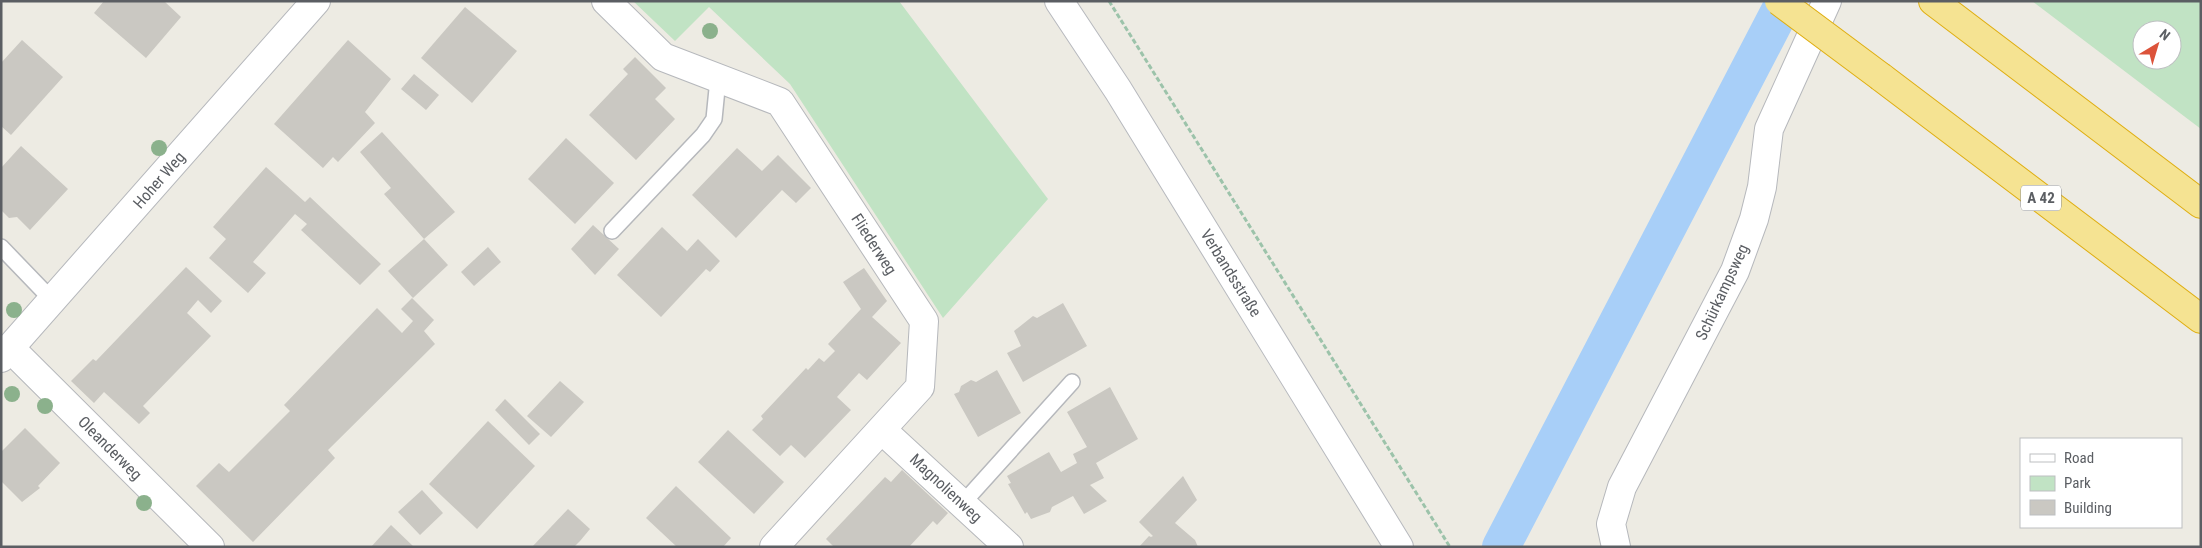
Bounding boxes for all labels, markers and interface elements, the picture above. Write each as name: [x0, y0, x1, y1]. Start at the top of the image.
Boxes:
north arrow: [2132, 20, 2182, 70]
text: N: [2157, 26, 2173, 44]
street label: Hoher Weg: [129, 148, 189, 212]
road number: A 42: [2021, 186, 2061, 210]
street label: Fliederweg: [847, 210, 901, 278]
street label: Verbandsstraße: [1197, 226, 1265, 320]
street label: Schürkampsweg: [1691, 241, 1753, 343]
street label: Oleanderweg: [74, 412, 146, 484]
legend: [2020, 438, 2182, 528]
text: Road: [2064, 449, 2094, 467]
street label: Magnolienweg: [906, 450, 986, 526]
text: Park: [2064, 474, 2091, 492]
text: Building: [2064, 499, 2112, 517]

